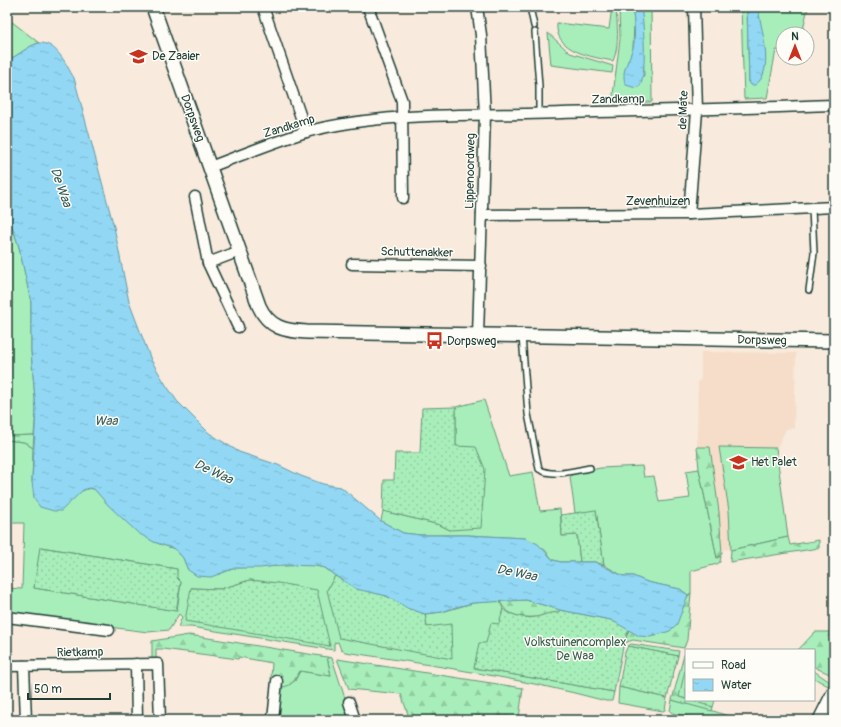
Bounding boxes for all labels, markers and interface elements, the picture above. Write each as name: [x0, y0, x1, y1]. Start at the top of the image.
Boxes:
north arrow: [775, 26, 815, 66]
text: N: [791, 30, 799, 43]
school or university icon: De Zaaier: [129, 46, 149, 66]
place label: De Zaaier: [152, 49, 200, 64]
street label: de Mate: [675, 90, 692, 130]
street label: Dorpsweg: [177, 92, 208, 144]
street label: Zandkamp: [591, 92, 645, 107]
street label: Zandkamp: [262, 111, 317, 141]
street label: Lippenoordweg: [462, 133, 479, 209]
water label: De Waa: [47, 166, 76, 210]
street label: Zevenhuizen: [626, 194, 690, 209]
street label: Schuttenakker: [381, 244, 454, 261]
bus stop icon: Dorpsweg: [424, 331, 444, 351]
street label: Dorpsweg: [737, 333, 787, 348]
place label: Dorpsweg: [447, 334, 496, 349]
water label: Waa: [94, 413, 119, 429]
school or university icon: Het Palet: [728, 452, 748, 472]
place label: Het Palet: [751, 455, 797, 470]
water label: De Waa: [192, 456, 236, 488]
water label: De Waa: [495, 561, 539, 585]
park label: Volkstuinencomplex De Waa: [524, 635, 626, 664]
street label: Rietkamp: [57, 645, 104, 660]
legend: [685, 649, 815, 701]
text: Road: [721, 658, 746, 673]
scale bar: [28, 675, 110, 701]
text: Water: [721, 678, 752, 693]
text: 50 m: [34, 682, 62, 697]

